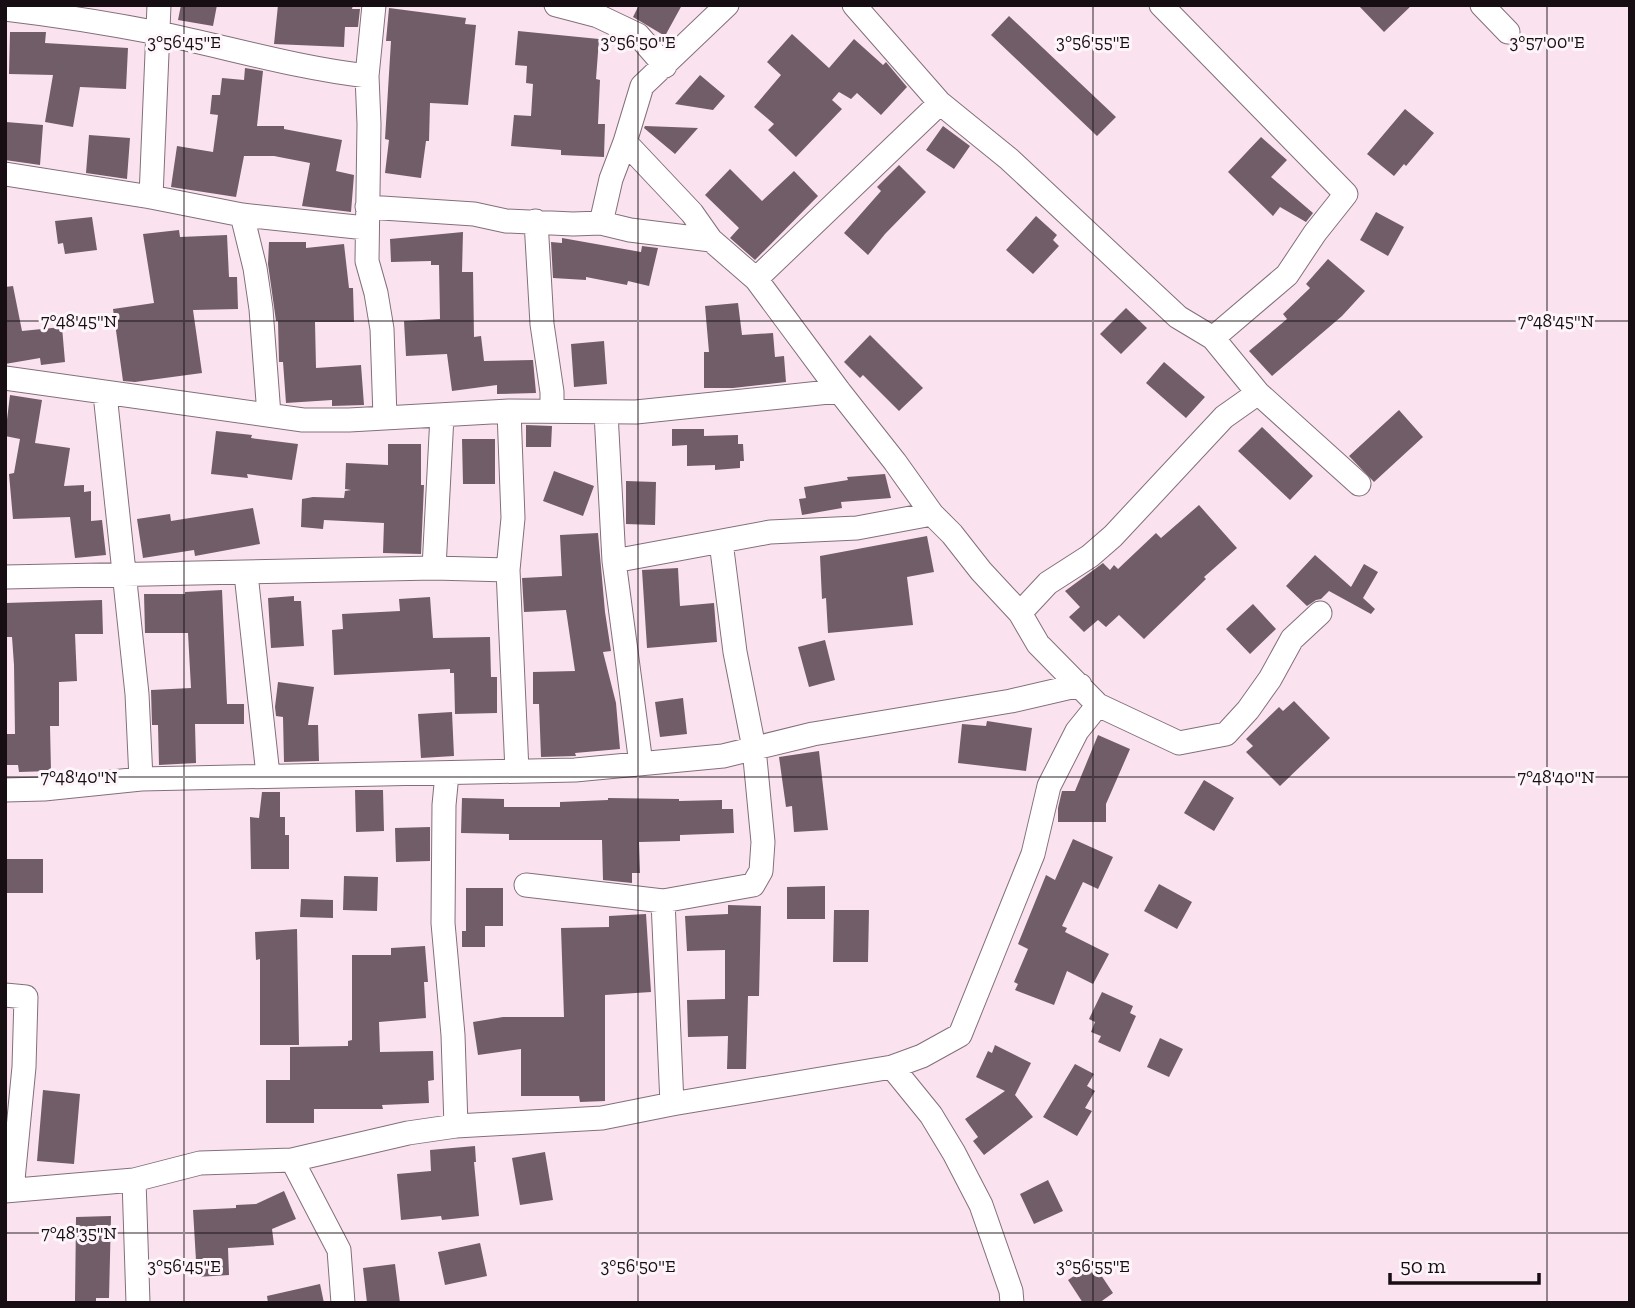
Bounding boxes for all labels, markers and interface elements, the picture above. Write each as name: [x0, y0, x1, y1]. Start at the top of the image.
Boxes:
text: 3°56'45"E: [147, 31, 221, 53]
text: 3°56'50"E: [601, 31, 676, 53]
text: 3°56'55"E: [1056, 31, 1130, 53]
text: 3°57'00"E: [1509, 31, 1585, 53]
text: 7°48'45"N: [41, 310, 117, 332]
text: 7°48'45"N: [1518, 310, 1594, 332]
text: 7°48'40"N: [40, 766, 118, 788]
text: 7°48'40"N: [1517, 766, 1595, 788]
text: 7°48'35"N: [41, 1222, 117, 1244]
scale bar: [1390, 1242, 1539, 1286]
text: 50 m: [1400, 1253, 1446, 1278]
text: 3°56'45"E: [147, 1255, 221, 1277]
text: 3°56'50"E: [601, 1255, 676, 1277]
text: 3°56'55"E: [1056, 1255, 1130, 1277]

